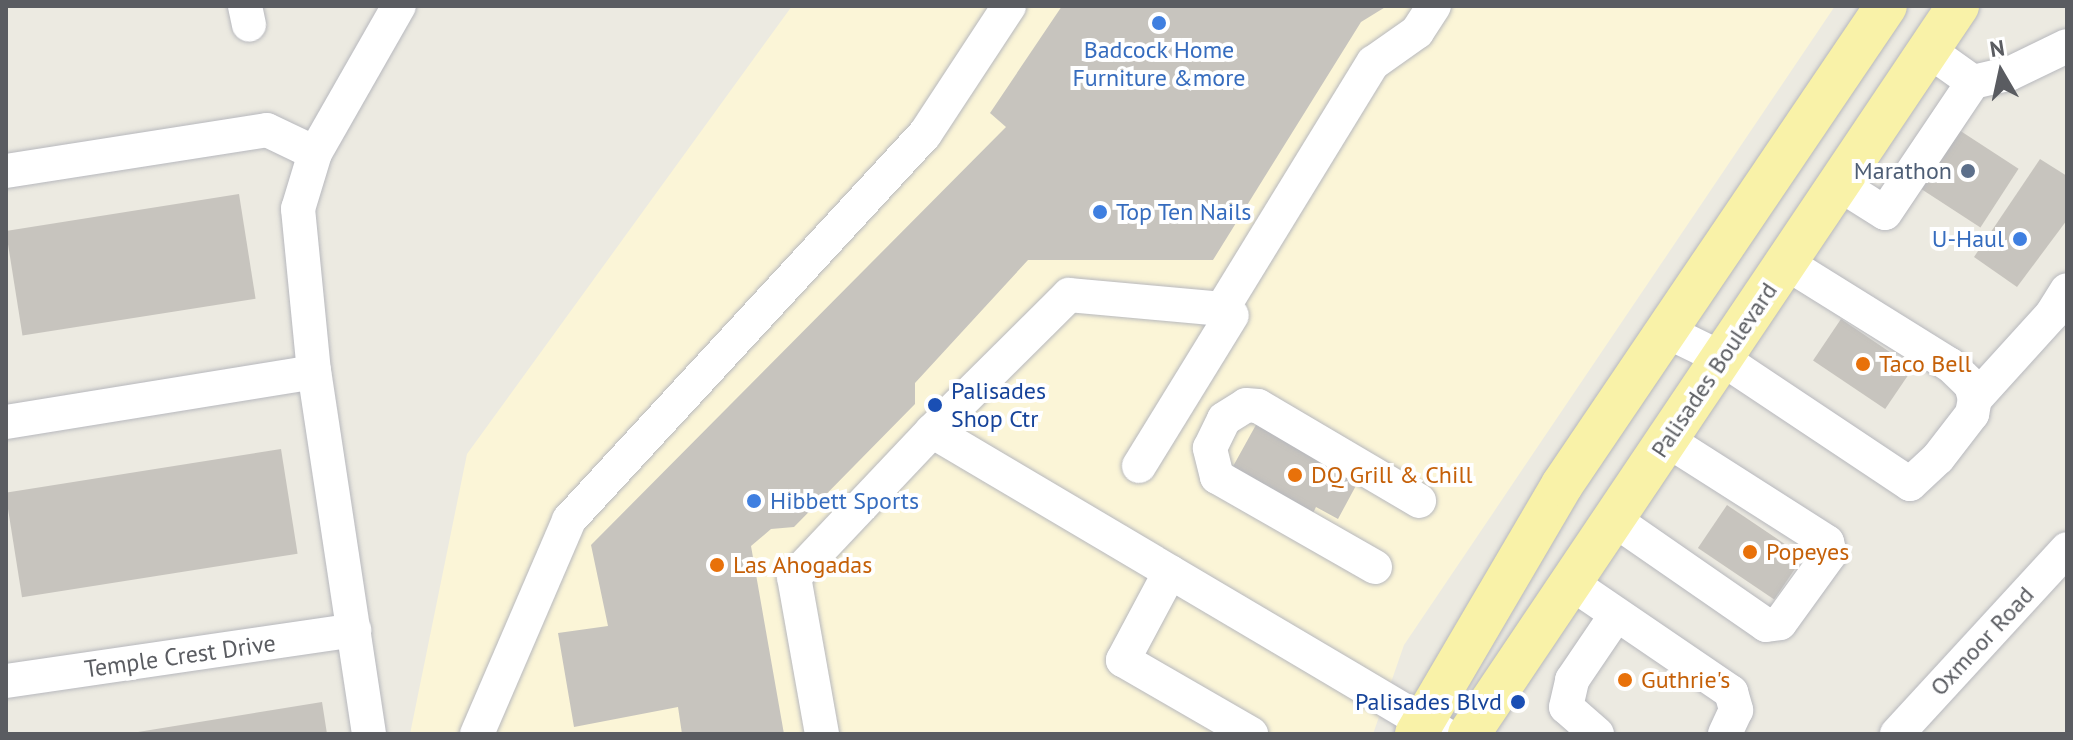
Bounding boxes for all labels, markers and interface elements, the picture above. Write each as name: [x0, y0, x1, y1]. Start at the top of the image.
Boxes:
marker: Badcock Home Furniture &more: [1150, 14, 1168, 32]
north arrow: [1961, 32, 2041, 112]
text: N: [1988, 33, 2007, 63]
place label: Badcock Home Furniture &more: [1072, 36, 1246, 92]
place label: Marathon: [1854, 157, 1952, 185]
marker: Marathon: [1959, 162, 1977, 180]
place label: Top Ten Nails: [1116, 198, 1252, 226]
marker: Top Ten Nails: [1091, 203, 1109, 221]
place label: U-Haul: [1932, 225, 2004, 253]
marker: U-Haul: [2011, 230, 2029, 248]
street label: Palisades Boulevard: [1645, 277, 1783, 463]
place label: Taco Bell: [1879, 350, 1971, 378]
marker: Taco Bell: [1854, 355, 1872, 373]
place label: Palisades Shop Ctr: [951, 377, 1046, 433]
marker: Palisades Shop Ctr: [926, 396, 944, 414]
place label: DQ Grill & Chill: [1311, 461, 1472, 489]
marker: DQ Grill & Chill: [1286, 466, 1304, 484]
place label: Hibbett Sports: [770, 487, 919, 515]
marker: Hibbett Sports: [745, 492, 763, 510]
place label: Popeyes: [1766, 538, 1849, 566]
marker: Popeyes: [1741, 543, 1759, 561]
place label: Las Ahogadas: [733, 551, 873, 579]
marker: Las Ahogadas: [708, 556, 726, 574]
street label: Oxmoor Road: [1924, 580, 2040, 702]
street label: Temple Crest Drive: [83, 628, 277, 684]
place label: Guthrie's: [1641, 666, 1730, 694]
marker: Guthrie's: [1616, 671, 1634, 689]
place label: Palisades Blvd: [1355, 688, 1502, 716]
marker: Palisades Blvd: [1509, 693, 1527, 711]

